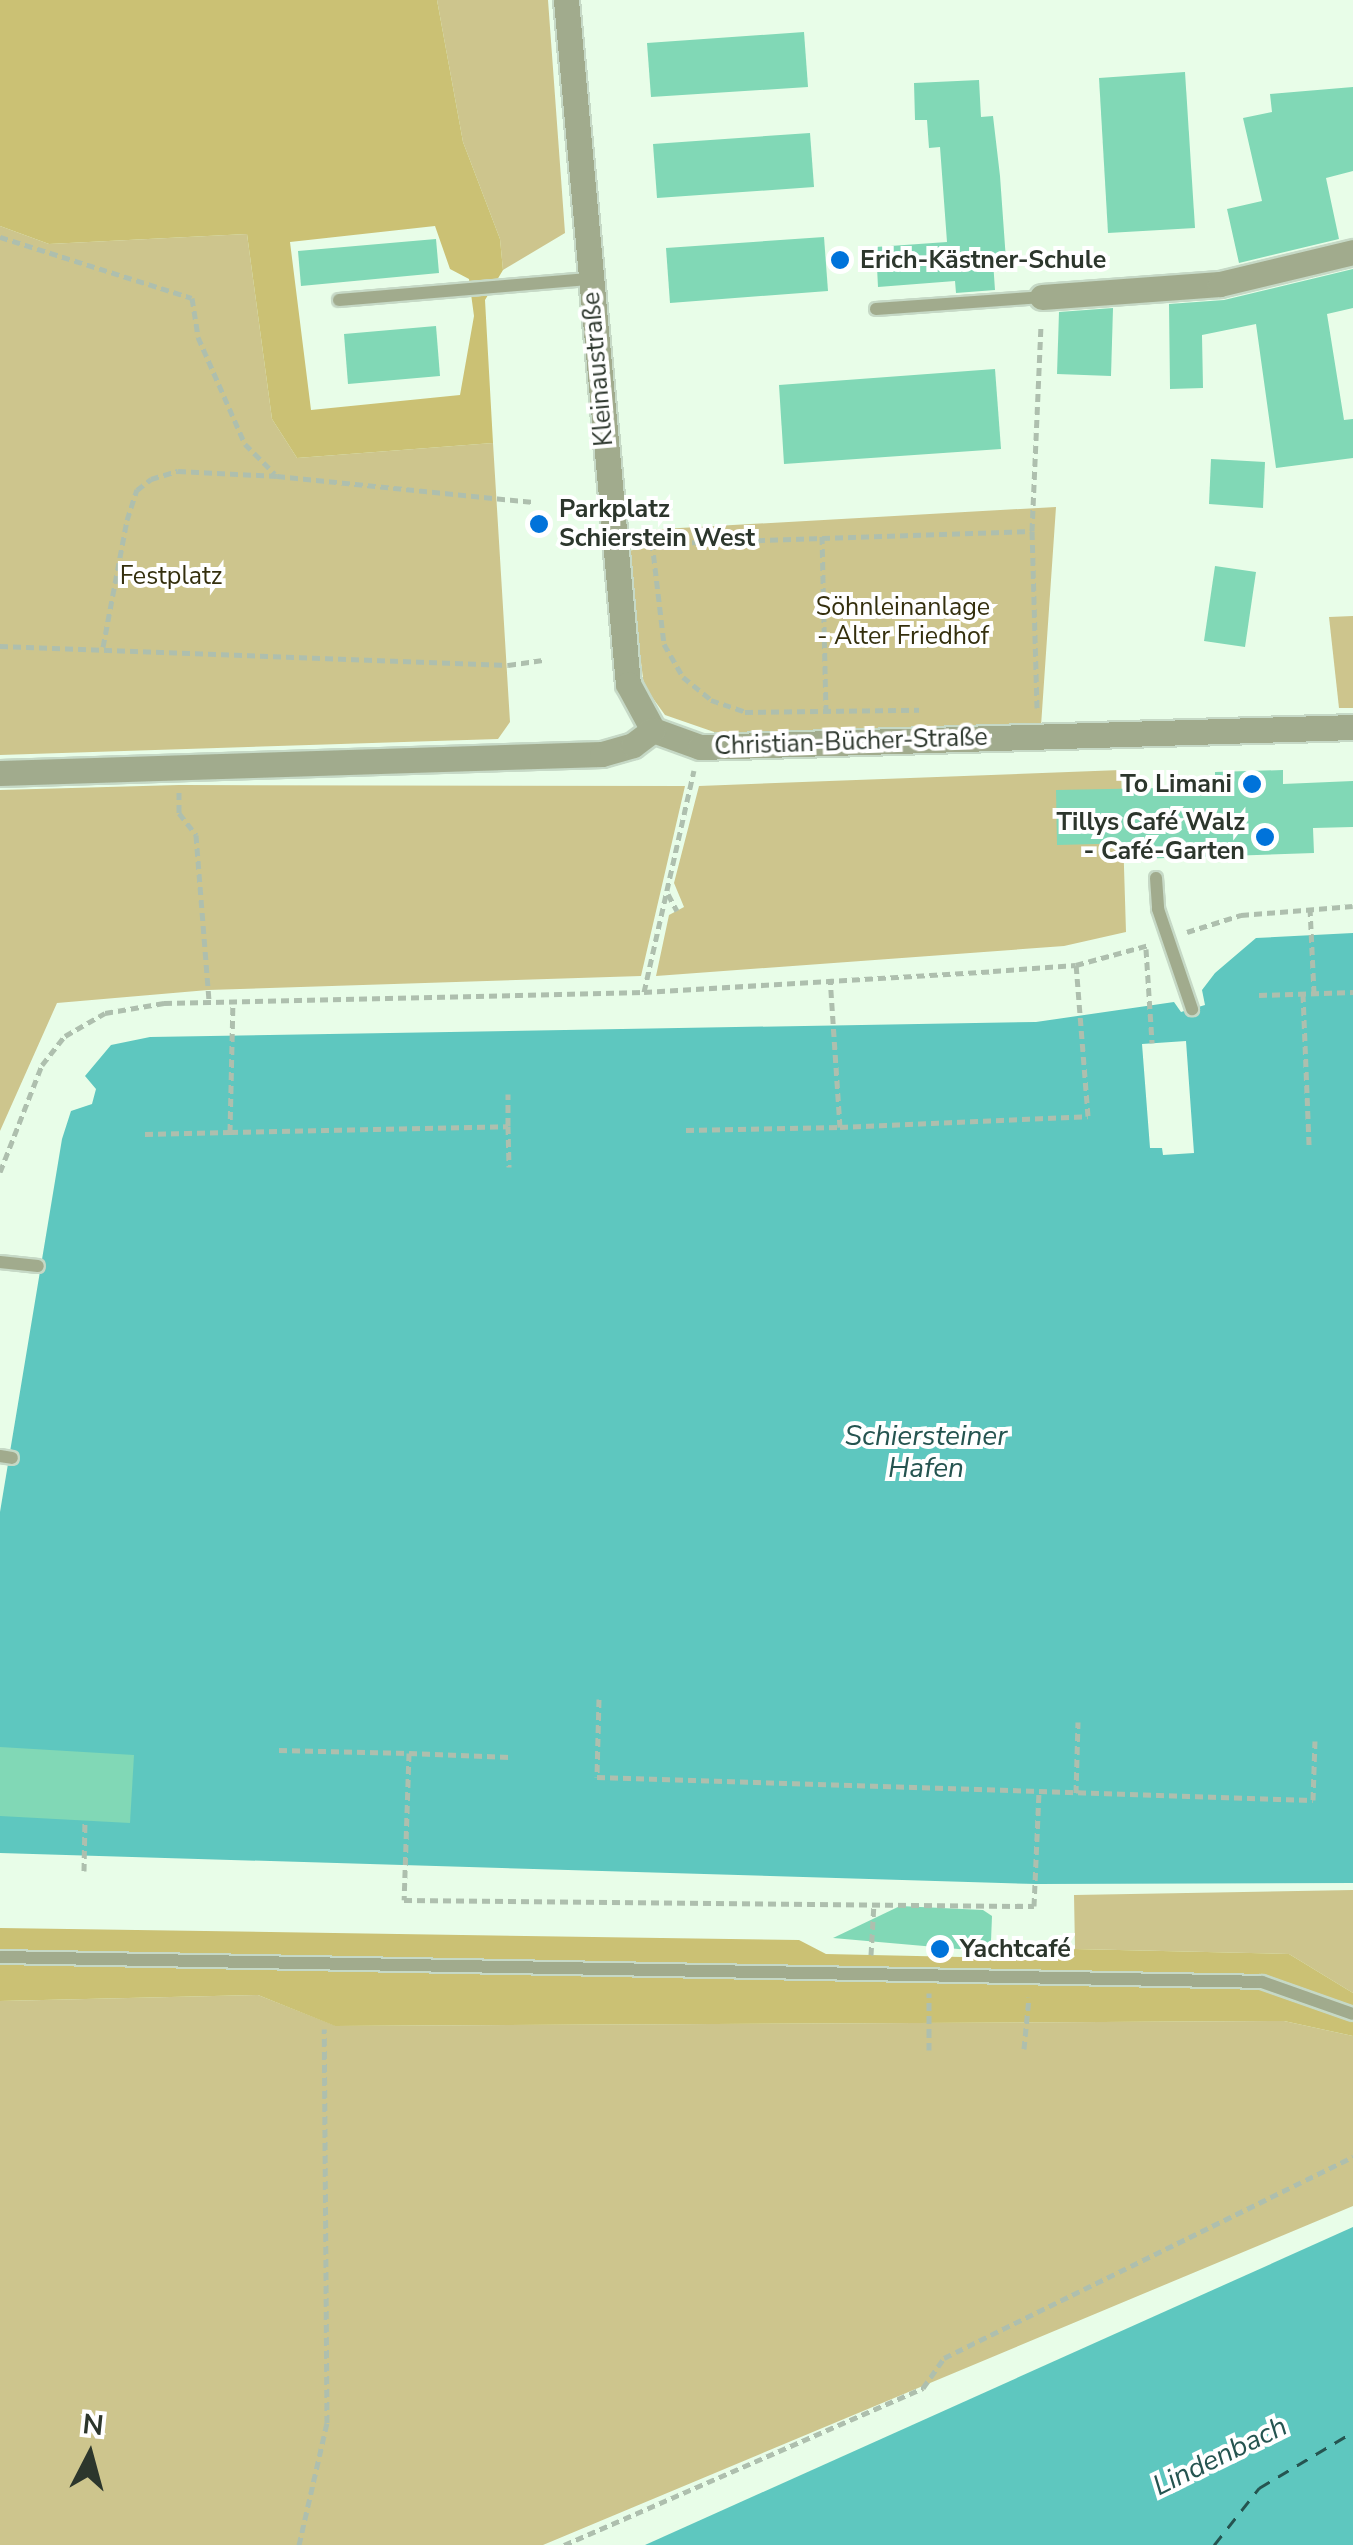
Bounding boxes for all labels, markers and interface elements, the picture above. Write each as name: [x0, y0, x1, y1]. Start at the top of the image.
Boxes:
place label: Erich-Kästner-Schule: [860, 245, 1106, 275]
marker: Erich-Kästner-Schule: [829, 249, 851, 271]
street label: Kleinaustraße: [576, 291, 620, 447]
place label: Parkplatz Schierstein West: [559, 495, 755, 554]
marker: Parkplatz Schierstein West: [528, 513, 550, 535]
park label: Festplatz: [120, 561, 222, 591]
park label: Söhnleinanlage - Alter Friedhof: [816, 593, 990, 652]
street label: Christian-Bücher-Straße: [714, 722, 988, 762]
place label: To Limani: [1120, 769, 1232, 799]
marker: To Limani: [1241, 773, 1263, 795]
place label: Tillys Café Walz - Café-Garten: [1057, 808, 1245, 867]
marker: Tillys Café Walz - Café-Garten: [1254, 826, 1276, 848]
water label: Schiersteiner Hafen: [845, 1419, 1007, 1485]
place label: Yachtcafé: [960, 1934, 1071, 1964]
marker: Yachtcafé: [929, 1938, 951, 1960]
north arrow: [40, 2405, 140, 2505]
text: N: [81, 2405, 106, 2445]
water label: Lindenbach: [1148, 2409, 1292, 2503]

